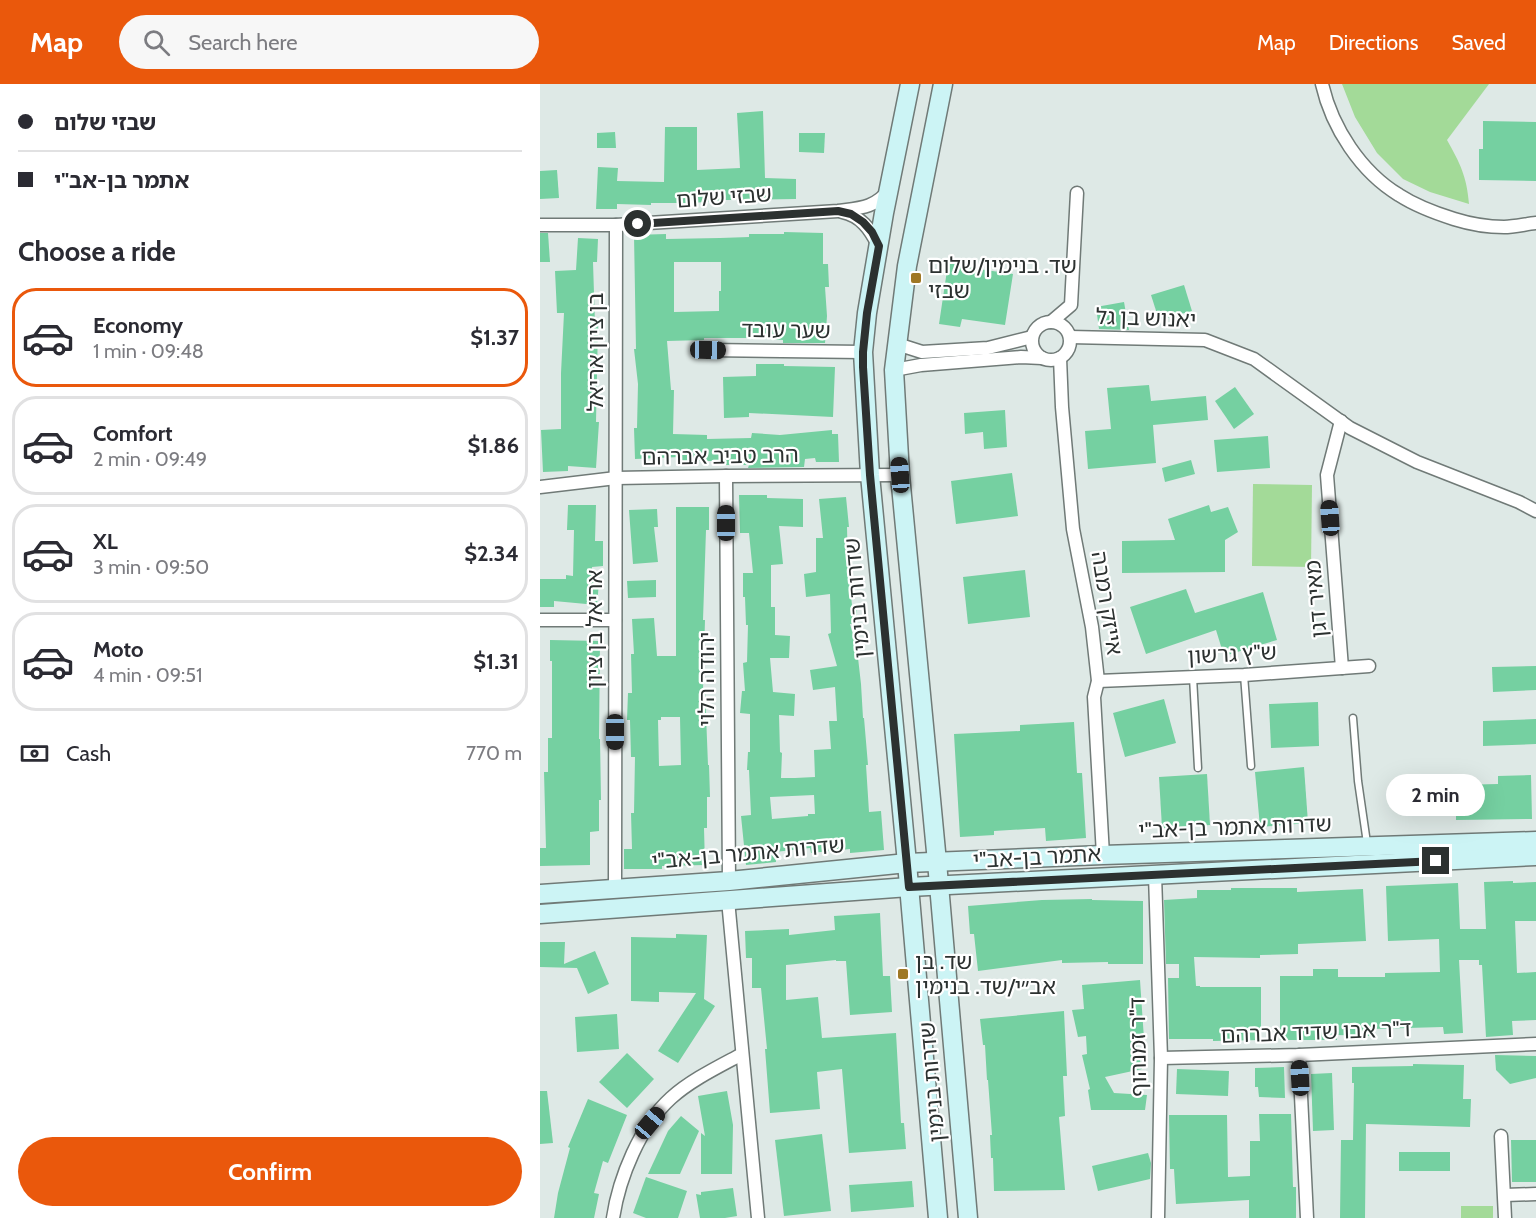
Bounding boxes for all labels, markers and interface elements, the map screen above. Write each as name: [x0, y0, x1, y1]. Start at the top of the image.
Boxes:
search box: [119, 15, 539, 69]
text: Map: [30, 25, 83, 59]
icon: search: [140, 26, 173, 59]
text: Search here: [188, 29, 297, 56]
text: Map: [1257, 30, 1296, 55]
text: Directions: [1329, 30, 1418, 55]
text: Saved: [1451, 30, 1506, 55]
text: שבזי שלום: [54, 109, 156, 136]
text: אתמר בן-אב"י: [54, 167, 189, 194]
street label: שבזי שלום: [675, 180, 773, 214]
route start: [624, 210, 651, 237]
text: Choose a ride: [18, 235, 176, 268]
place label: שד. בנימין/שלום שבזי: [928, 252, 1077, 304]
marker: שד. בנימין/שלום שבזי: [909, 271, 923, 285]
street label: בן ציון אריאל: [582, 292, 609, 412]
street label: יאנוש בן גל: [1095, 303, 1197, 333]
icon: car: [21, 311, 75, 365]
text: Economy: [93, 312, 183, 339]
street label: שער עובד: [741, 316, 831, 344]
text: $1.37: [470, 324, 519, 351]
text: 1 min · 09:48: [93, 339, 204, 363]
car: [690, 341, 726, 359]
icon: car: [21, 419, 75, 473]
text: Comfort: [93, 420, 172, 447]
text: $1.86: [468, 432, 519, 459]
street label: הרב טביב אברהם: [641, 441, 799, 471]
text: 2 min · 09:49: [93, 447, 207, 471]
car: [890, 456, 910, 494]
car: [1320, 499, 1340, 537]
car: [717, 505, 735, 541]
icon: car: [21, 527, 75, 581]
text: XL: [93, 528, 118, 555]
street label: שדרות בנימין: [838, 537, 876, 659]
text: $2.34: [464, 540, 519, 567]
street label: אייזק רמבה: [1085, 549, 1129, 657]
text: 3 min · 09:50: [93, 555, 209, 579]
street label: מאיר דגן: [1299, 559, 1333, 639]
street label: אריאל בן ציון: [581, 569, 608, 689]
street label: יהודה הלוי: [693, 631, 720, 727]
icon: car: [21, 635, 75, 689]
text: Moto: [93, 636, 144, 663]
street label: ש"ץ גרשון: [1187, 638, 1277, 670]
text: $1.31: [473, 648, 519, 675]
text: 4 min · 09:51: [93, 663, 203, 687]
car: [606, 714, 624, 750]
icon: cash: [18, 737, 51, 770]
text: Cash: [66, 740, 111, 767]
text: 770 m: [466, 741, 522, 765]
callout: 2 min: [1386, 774, 1486, 816]
text: 2 min: [1411, 783, 1460, 807]
street label: שדרות אתמר בן-אב"י: [1138, 810, 1332, 844]
street label: שדרות אתמר בן-אב"י: [650, 831, 846, 875]
street label: אתמר בן-אב"י: [972, 840, 1102, 874]
route end: [1422, 847, 1449, 874]
place label: שד. בן אב״י/שד. בנימין: [915, 948, 1056, 1000]
marker: שד. בן אב״י/שד. בנימין: [896, 967, 910, 981]
street label: ד"ר זמנהוף: [1124, 997, 1152, 1097]
street label: ד"ר אבו שדיד אברהם: [1220, 1015, 1412, 1049]
street label: שדרות בנימין: [913, 1021, 951, 1143]
car: [1290, 1060, 1310, 1096]
car: [632, 1103, 668, 1143]
button: Confirm: [18, 1137, 522, 1206]

